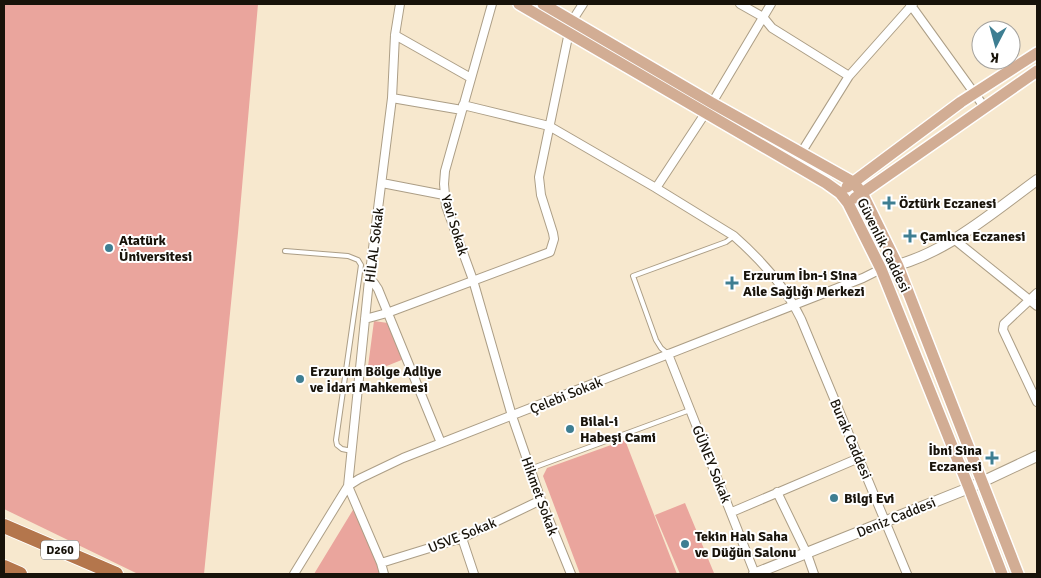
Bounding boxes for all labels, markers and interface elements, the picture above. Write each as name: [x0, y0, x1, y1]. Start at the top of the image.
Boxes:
north arrow: [971, 20, 1021, 70]
text: K: [989, 48, 1000, 66]
street label: Yavi Sokak: [437, 193, 472, 258]
street label: Güvenlik Caddesi: [853, 195, 914, 295]
place label: Öztürk Eczanesi: [899, 195, 996, 212]
marker: Öztürk Eczanesi: [883, 197, 895, 209]
street label: HİLAL Sokak: [361, 206, 388, 284]
place label: Çamlıca Eczanesi: [920, 228, 1025, 245]
marker: Çamlıca Eczanesi: [904, 230, 916, 242]
place label: Atatürk Üniversitesi: [119, 232, 192, 265]
marker: Atatürk Üniversitesi: [103, 242, 115, 254]
place label: Erzurum İbn-i Sina Aile Sağlığı Merkezi: [743, 267, 865, 300]
marker: Erzurum İbn-i Sina Aile Sağlığı Merkezi: [725, 276, 739, 290]
place label: Erzurum Bölge Adliye ve İdari Mahkemesi: [309, 363, 441, 396]
marker: Erzurum Bölge Adliye ve İdari Mahkemesi: [294, 373, 306, 385]
street label: Çelebi Sokak: [527, 373, 605, 418]
street label: Burak Caddesi: [826, 396, 875, 482]
place label: Bilal-i Habeşi Cami: [580, 413, 656, 446]
marker: Bilal-i Habeşi Cami: [564, 423, 576, 435]
street label: GÜNEY Sokak: [688, 423, 735, 505]
place label: İbni Sina Eczanesi: [928, 442, 982, 475]
marker: İbni Sina Eczanesi: [986, 452, 998, 464]
street label: Hikmet Sokak: [517, 454, 562, 538]
place label: Bilgi Evi: [844, 490, 894, 507]
marker: Bilgi Evi: [828, 492, 840, 504]
street label: Deniz Caddesi: [854, 494, 938, 541]
street label: USVE Sokak: [426, 514, 499, 557]
place label: Tekin Halı Saha ve Düğün Salonu: [694, 528, 797, 561]
marker: Tekin Halı Saha ve Düğün Salonu: [679, 538, 691, 550]
road number: D260: [41, 540, 79, 560]

